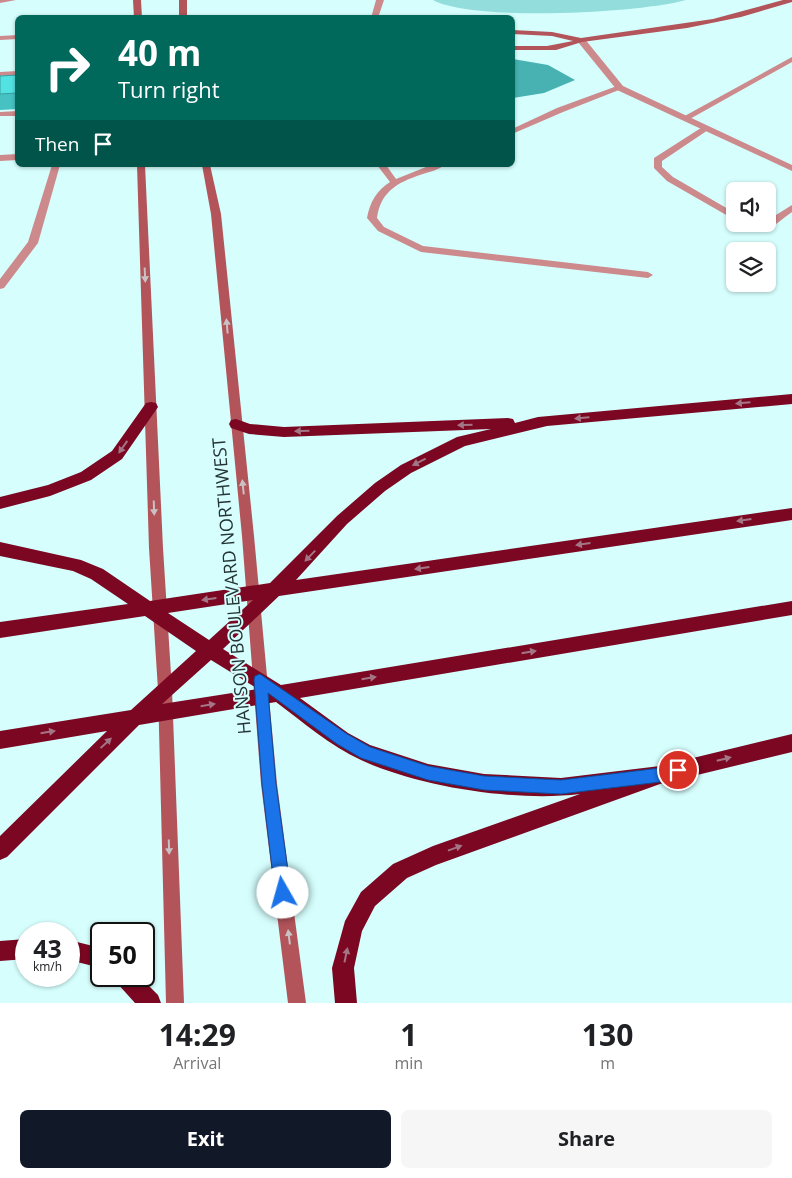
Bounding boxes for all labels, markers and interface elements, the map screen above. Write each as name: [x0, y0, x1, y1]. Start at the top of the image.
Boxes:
text: 40 m: [118, 29, 201, 76]
icon: right: [35, 35, 100, 100]
text: Turn right: [118, 74, 220, 104]
icon: arrive: [89, 130, 117, 158]
text: Then: [35, 131, 79, 157]
map controls: [726, 182, 776, 292]
button: sound: [726, 182, 776, 232]
button: layers: [726, 242, 776, 292]
one-way arrow: [141, 267, 149, 283]
one-way arrow: [222, 317, 230, 333]
one-way arrow: [735, 399, 751, 407]
one-way arrow: [573, 414, 589, 422]
one-way arrow: [456, 421, 472, 429]
one-way arrow: [294, 428, 310, 436]
street label: HANSON BOULEVARD NORTHWEST: [206, 437, 256, 735]
one-way arrow: [118, 440, 128, 454]
one-way arrow: [412, 458, 426, 466]
one-way arrow: [239, 479, 247, 495]
one-way arrow: [151, 500, 159, 516]
one-way arrow: [735, 517, 751, 525]
one-way arrow: [575, 540, 591, 548]
one-way arrow: [304, 549, 316, 561]
one-way arrow: [414, 564, 430, 572]
one-way arrow: [201, 595, 217, 603]
one-way arrow: [521, 647, 537, 655]
one-way arrow: [361, 674, 377, 682]
one-way arrow: [201, 701, 217, 709]
one-way arrow: [40, 727, 56, 735]
one-way arrow: [99, 737, 111, 749]
pin: [657, 749, 699, 791]
one-way arrow: [716, 755, 731, 763]
icon: arrive: [664, 756, 692, 784]
one-way arrow: [166, 839, 174, 855]
one-way arrow: [448, 844, 463, 852]
position arrow: [256, 866, 308, 918]
speed limit sign: 50: [90, 922, 155, 987]
one-way arrow: [284, 929, 292, 945]
text: 43: [33, 931, 62, 965]
one-way arrow: [342, 947, 350, 962]
text: km/h: [33, 958, 62, 975]
text: 14:29: [159, 1014, 236, 1055]
text: 1: [400, 1014, 417, 1055]
text: 130: [582, 1014, 633, 1055]
text: Arrival: [173, 1052, 221, 1074]
text: min: [395, 1052, 423, 1074]
text: m: [600, 1052, 615, 1074]
button: Exit: [20, 1110, 391, 1168]
button: Share: [401, 1110, 772, 1168]

